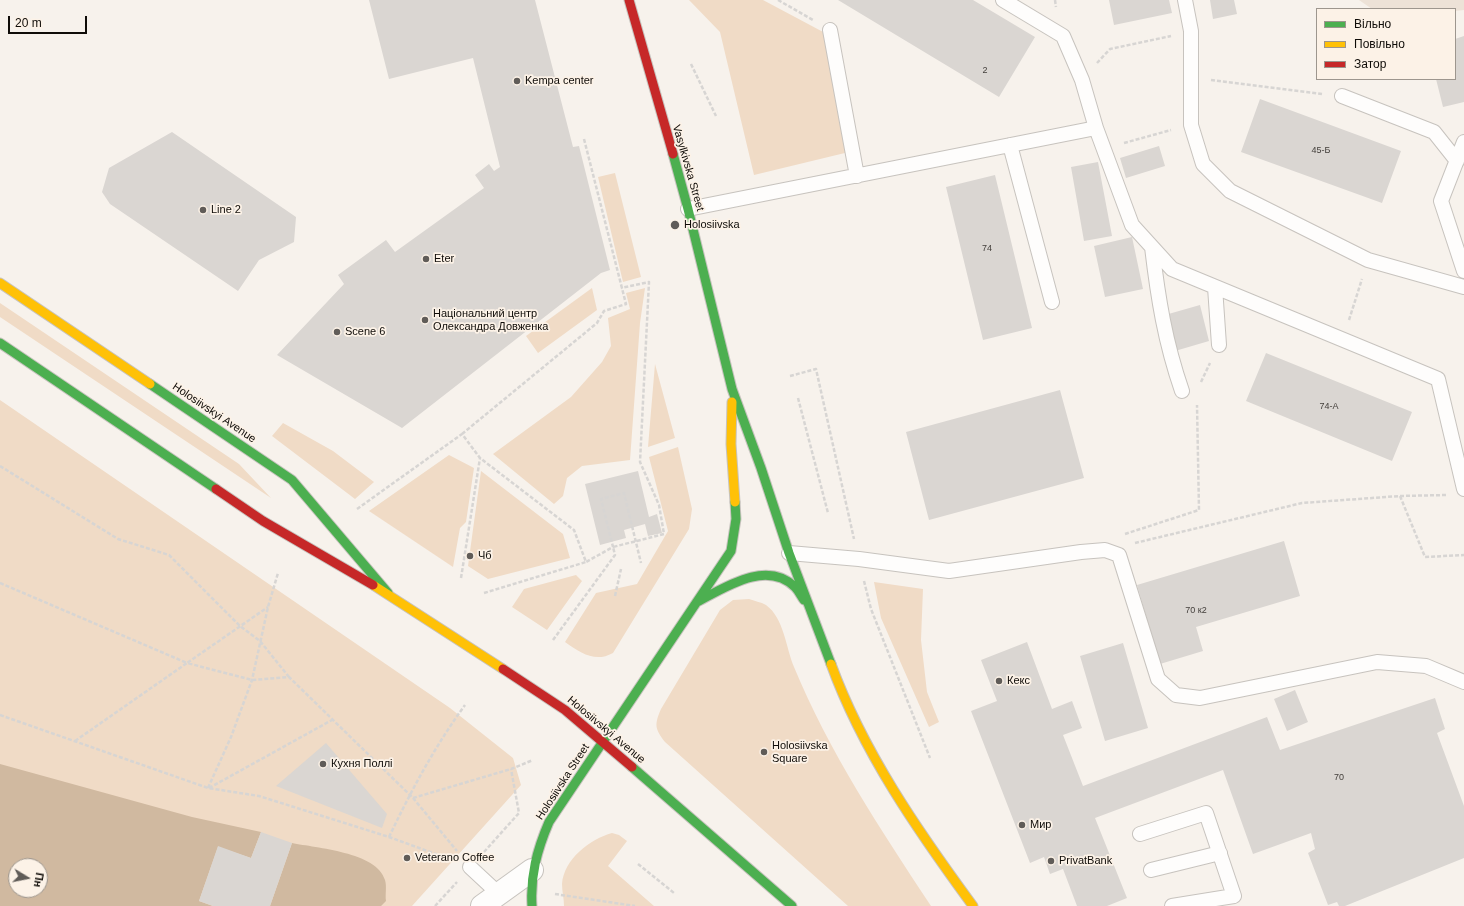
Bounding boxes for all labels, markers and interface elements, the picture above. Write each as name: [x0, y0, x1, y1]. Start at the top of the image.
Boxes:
scale bar: [10, 8, 89, 34]
legend: [1316, 8, 1456, 80]
text: 20 m: [15, 16, 42, 30]
text: Вільно: [1354, 17, 1391, 31]
text: Повільно: [1354, 37, 1405, 51]
text: Затор: [1354, 57, 1386, 71]
house number: 2: [982, 66, 988, 76]
place label: Kempa center: [525, 74, 593, 88]
marker: Kempa center: [512, 76, 522, 86]
street label: Vasylkivska Street: [669, 123, 707, 213]
house number: 45-Б: [1312, 146, 1330, 156]
place label: Line 2: [211, 203, 241, 217]
marker: Line 2: [198, 205, 208, 215]
place label: Holosiivska: [684, 218, 740, 232]
marker: Holosiivska: [669, 219, 681, 231]
house number: 74: [982, 244, 992, 254]
place label: Eter: [434, 252, 454, 266]
marker: Eter: [421, 254, 431, 264]
place label: Національний центр Олександра Довженка: [433, 307, 548, 333]
marker: Національний центр Олександра Довженка: [420, 315, 430, 325]
place label: Scene 6: [345, 325, 385, 339]
marker: Scene 6: [332, 327, 342, 337]
street label: Holosiivskyi Avenue: [170, 380, 258, 446]
house number: 74-А: [1319, 402, 1339, 412]
place label: Чб: [478, 549, 492, 563]
marker: Чб: [465, 551, 475, 561]
house number: 70 к2: [1185, 606, 1207, 616]
place label: Кекс: [1007, 674, 1030, 688]
marker: Кекс: [994, 676, 1004, 686]
street label: Holosiivskyi Avenue: [564, 694, 648, 766]
place label: Holosiivska Square: [772, 739, 828, 765]
street label: Holosiivska Street: [533, 741, 593, 823]
marker: Holosiivska Square: [759, 747, 769, 757]
place label: Кухня Поллі: [331, 757, 393, 771]
marker: Кухня Поллі: [318, 759, 328, 769]
house number: 70: [1334, 773, 1344, 783]
place label: Мир: [1030, 818, 1051, 832]
marker: Мир: [1017, 820, 1027, 830]
place label: Veterano Coffee: [415, 851, 494, 865]
marker: Veterano Coffee: [402, 853, 412, 863]
place label: PrivatBank: [1059, 854, 1112, 868]
marker: PrivatBank: [1046, 856, 1056, 866]
north arrow: [8, 858, 48, 898]
text: Пн: [32, 872, 46, 888]

